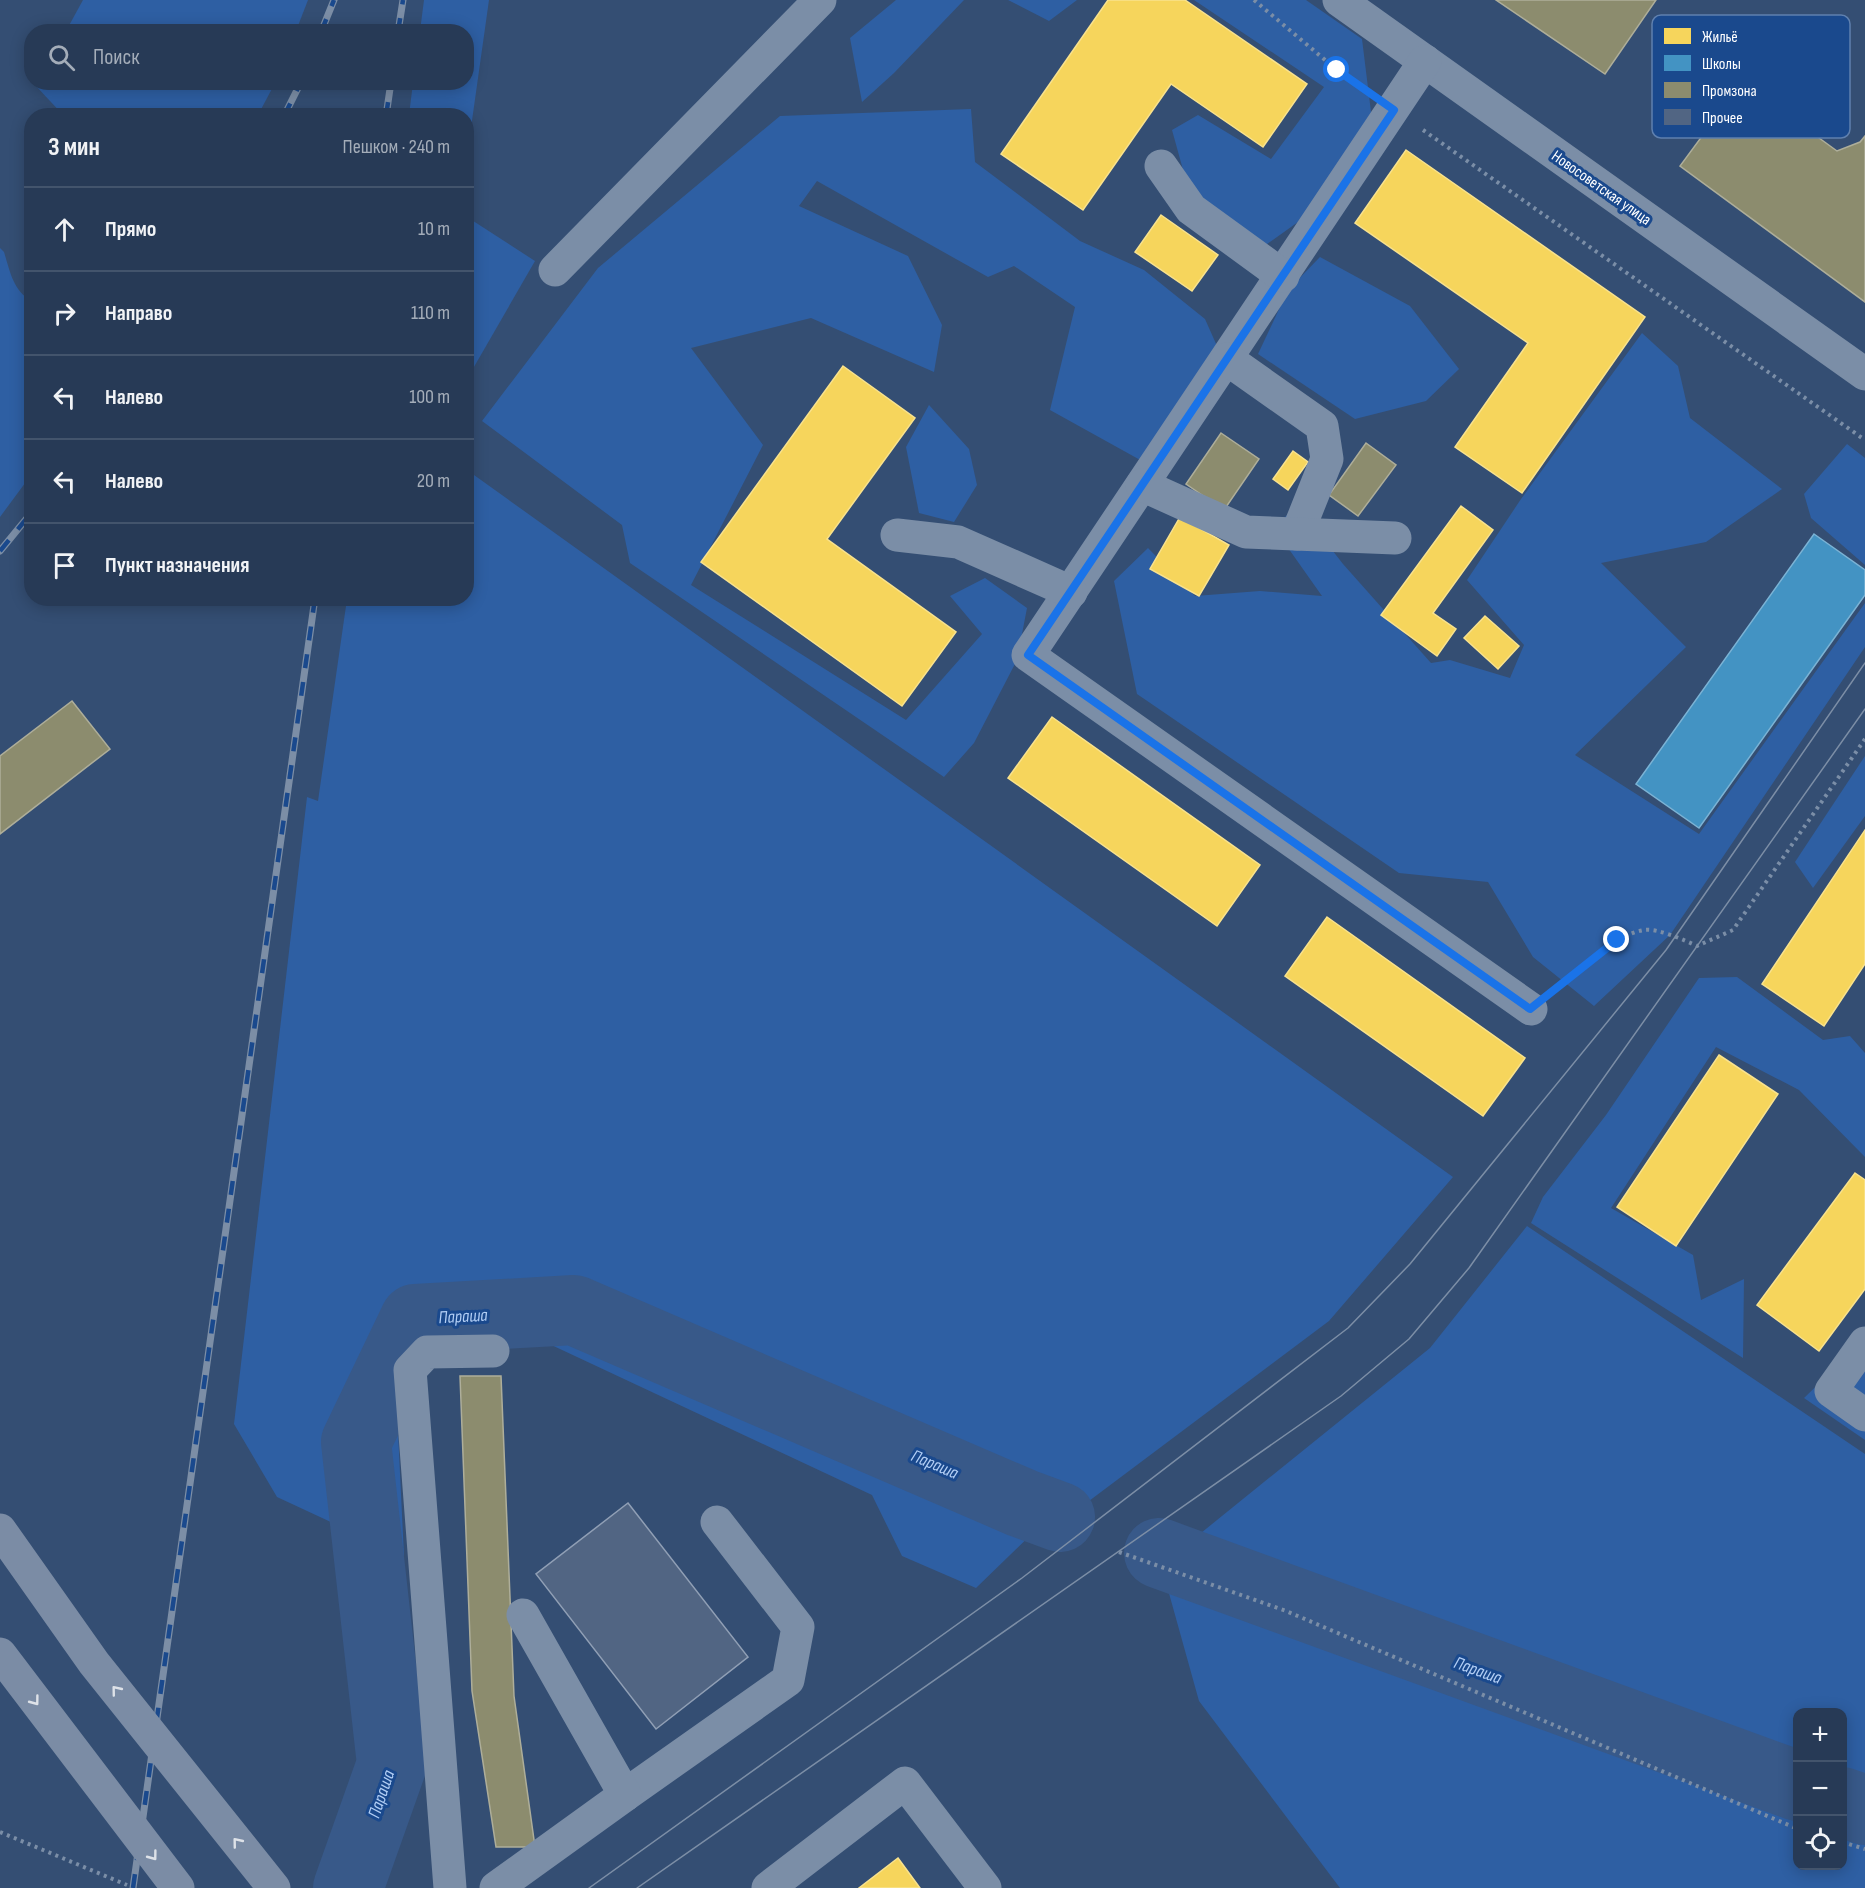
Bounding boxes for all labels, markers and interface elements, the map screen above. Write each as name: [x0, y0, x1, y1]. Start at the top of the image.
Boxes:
legend: [1652, 15, 1850, 138]
search box: [24, 24, 474, 90]
text: Жильё: [1702, 28, 1738, 47]
icon: search: [45, 41, 78, 74]
text: Поиск: [93, 44, 139, 71]
text: Школы: [1702, 55, 1741, 74]
route start: [1323, 56, 1349, 82]
text: Промзона: [1702, 82, 1757, 101]
text: Прочее: [1702, 109, 1743, 128]
text: 3 мин: [48, 132, 100, 163]
text: Пешком · 240 m: [343, 135, 450, 159]
street label: Новосоветская улица: [1548, 147, 1655, 230]
icon: ahead: [48, 213, 81, 246]
text: Прямо: [105, 216, 156, 243]
text: 10 m: [418, 217, 450, 241]
icon: right: [48, 297, 81, 330]
text: Направо: [105, 300, 172, 327]
text: 110 m: [411, 301, 450, 325]
icon: left: [48, 381, 81, 414]
text: Налево: [105, 384, 163, 411]
text: 100 m: [409, 385, 450, 409]
icon: left: [48, 465, 81, 498]
text: Налево: [105, 468, 163, 495]
text: 20 m: [417, 469, 450, 493]
icon: arrive: [48, 549, 81, 582]
text: Пункт назначения: [105, 552, 249, 579]
route end: [1603, 926, 1629, 952]
water label: Параша: [438, 1305, 489, 1328]
water label: Параша: [908, 1445, 962, 1484]
water label: Параша: [1451, 1652, 1505, 1689]
one-way arrow: [112, 1686, 123, 1697]
one-way arrow: [28, 1694, 39, 1705]
map controls: [1793, 1708, 1847, 1870]
button: +: [1793, 1708, 1847, 1762]
button: −: [1793, 1762, 1847, 1816]
water label: Параша: [364, 1767, 400, 1821]
button: locate: [1793, 1816, 1847, 1870]
one-way arrow: [234, 1838, 245, 1849]
one-way arrow: [146, 1849, 157, 1860]

